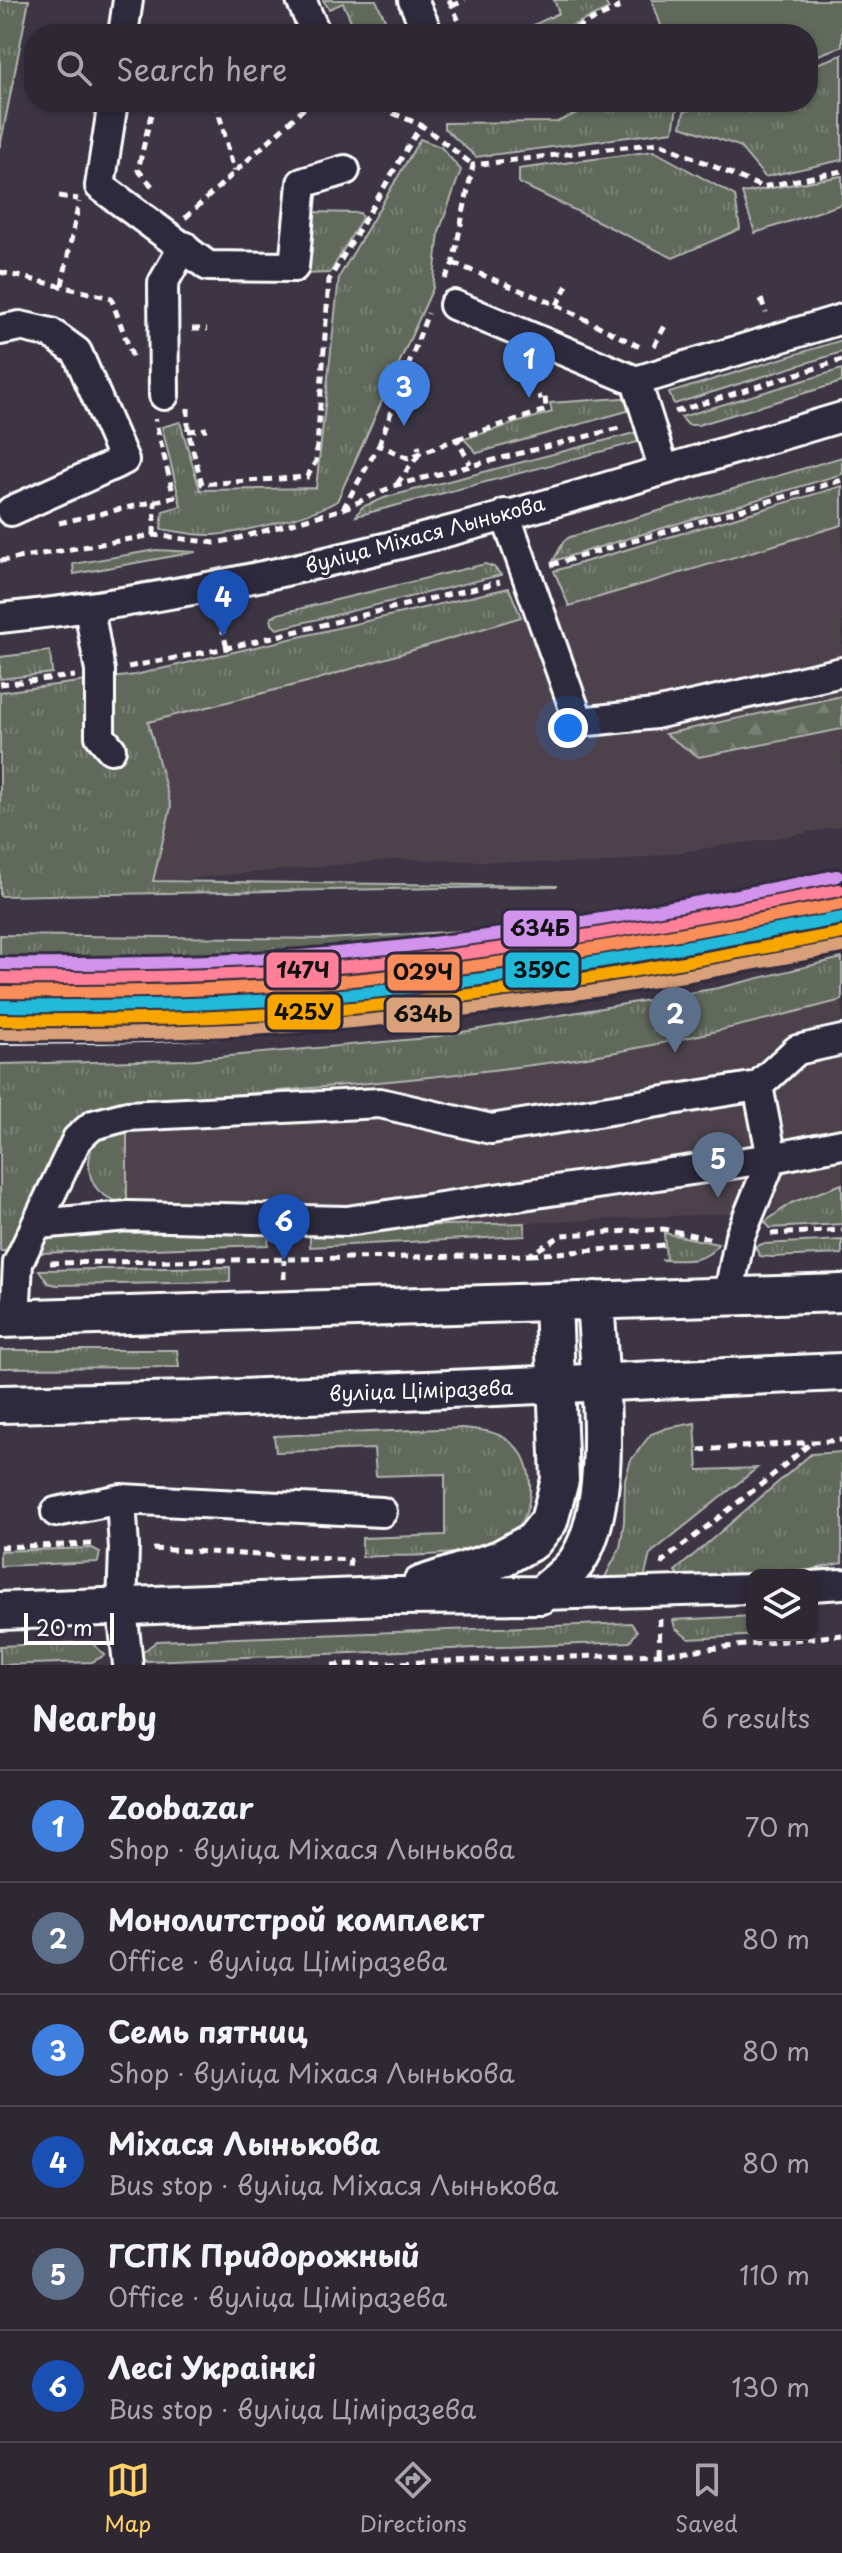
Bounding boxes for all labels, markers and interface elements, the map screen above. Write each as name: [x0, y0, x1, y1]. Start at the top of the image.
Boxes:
search box: [24, 24, 818, 112]
icon: search: [52, 46, 96, 90]
text: Search here: [116, 46, 288, 91]
pin: 1: [503, 332, 555, 398]
pin: 3: [378, 360, 430, 426]
street label: вуліца Міхася Лынькова: [302, 487, 548, 580]
pin: 4: [197, 570, 249, 636]
your location: [548, 708, 588, 748]
line badge: 634Б: [502, 909, 578, 948]
text: 634Б: [510, 910, 570, 943]
line badge: 147Ч: [265, 951, 340, 989]
line badge: 359С: [504, 951, 580, 989]
text: 147Ч: [276, 952, 330, 985]
text: 359С: [513, 952, 571, 985]
line badge: 029Ч: [386, 953, 461, 992]
text: 029Ч: [393, 954, 453, 987]
pin: 2: [649, 987, 701, 1053]
line badge: 425У: [266, 993, 342, 1031]
text: 425У: [274, 994, 335, 1027]
line badge: 634Ь: [385, 996, 461, 1034]
text: 634Ь: [393, 996, 453, 1029]
pin: 5: [692, 1132, 744, 1198]
pin: 6: [258, 1194, 310, 1260]
street label: вуліца Ціміразева: [329, 1372, 514, 1408]
map controls: [746, 1569, 818, 1641]
button: layers: [746, 1569, 818, 1641]
scale bar: [24, 1609, 114, 1645]
text: 20 m: [36, 1610, 93, 1643]
text: Nearby: [32, 1691, 157, 1743]
text: 6 results: [701, 1698, 810, 1737]
text: Zoobazar: [108, 1784, 254, 1829]
text: 1: [52, 1807, 64, 1846]
text: 70 m: [745, 1807, 810, 1846]
text: Shop · вуліца Міхася Лынькова: [108, 1829, 515, 1868]
text: Монолитстрой комплект: [108, 1896, 484, 1941]
text: 2: [49, 1919, 67, 1958]
text: 80 m: [742, 1919, 810, 1958]
text: Office · вуліца Ціміразева: [108, 1941, 447, 1980]
text: Семь пятниц: [108, 2008, 307, 2053]
text: 3: [49, 2031, 67, 2070]
text: 80 m: [742, 2031, 810, 2070]
text: Shop · вуліца Міхася Лынькова: [108, 2053, 515, 2092]
text: Міхася Лынькова: [108, 2120, 380, 2165]
text: 4: [49, 2143, 67, 2182]
text: 80 m: [742, 2143, 810, 2182]
text: Bus stop · вуліца Міхася Лынькова: [108, 2165, 558, 2204]
text: ГСПК Придорожный: [108, 2232, 420, 2277]
text: 5: [50, 2255, 66, 2294]
text: 110 m: [739, 2255, 810, 2294]
text: Office · вуліца Ціміразева: [108, 2277, 447, 2316]
text: Лесі Украінкі: [108, 2344, 316, 2389]
text: 6: [49, 2367, 67, 2406]
text: 130 m: [731, 2367, 810, 2406]
text: Bus stop · вуліца Ціміразева: [108, 2389, 476, 2428]
tab: Map: [104, 2458, 151, 2539]
tab: Directions: [360, 2458, 467, 2539]
tab: Saved: [675, 2458, 738, 2539]

